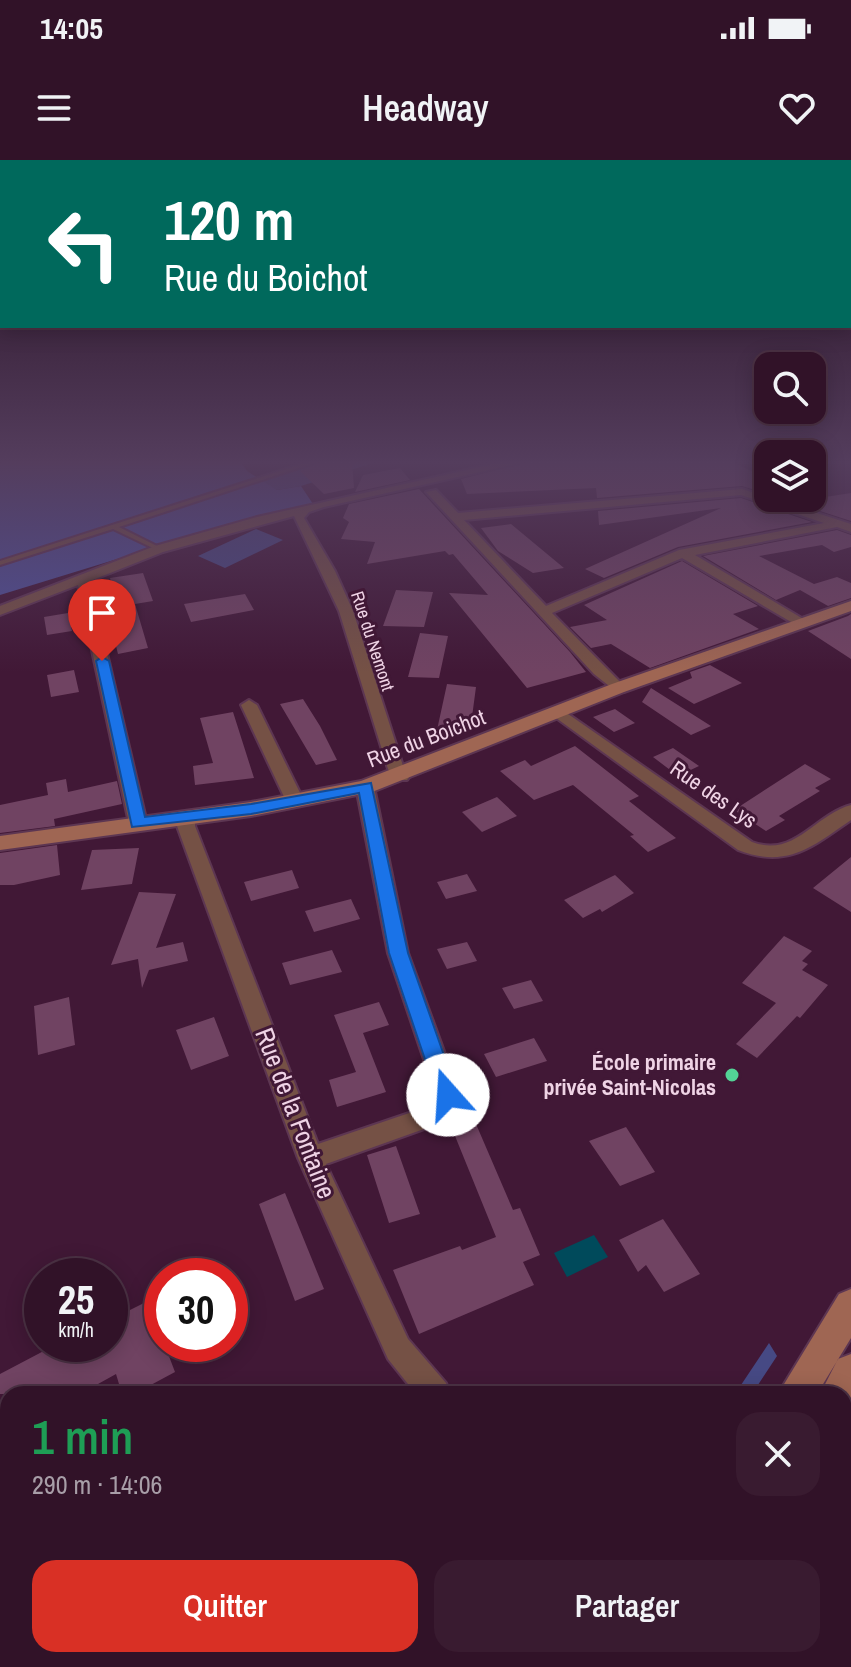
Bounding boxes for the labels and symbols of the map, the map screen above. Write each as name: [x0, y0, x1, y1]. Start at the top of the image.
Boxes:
pin: [68, 579, 136, 661]
street label: Rue du Nemont: [345, 588, 401, 694]
street label: Rue du Boichot: [363, 702, 489, 774]
street label: Rue des Lys: [665, 753, 763, 835]
street label: Rue de la Fontaine: [247, 1023, 345, 1203]
place label: École primaire privée Saint-Nicolas: [544, 1047, 716, 1102]
position arrow: [406, 1053, 490, 1137]
marker: École primaire privée Saint-Nicolas: [723, 1066, 741, 1084]
speed limit sign: 30: [144, 1258, 248, 1362]

